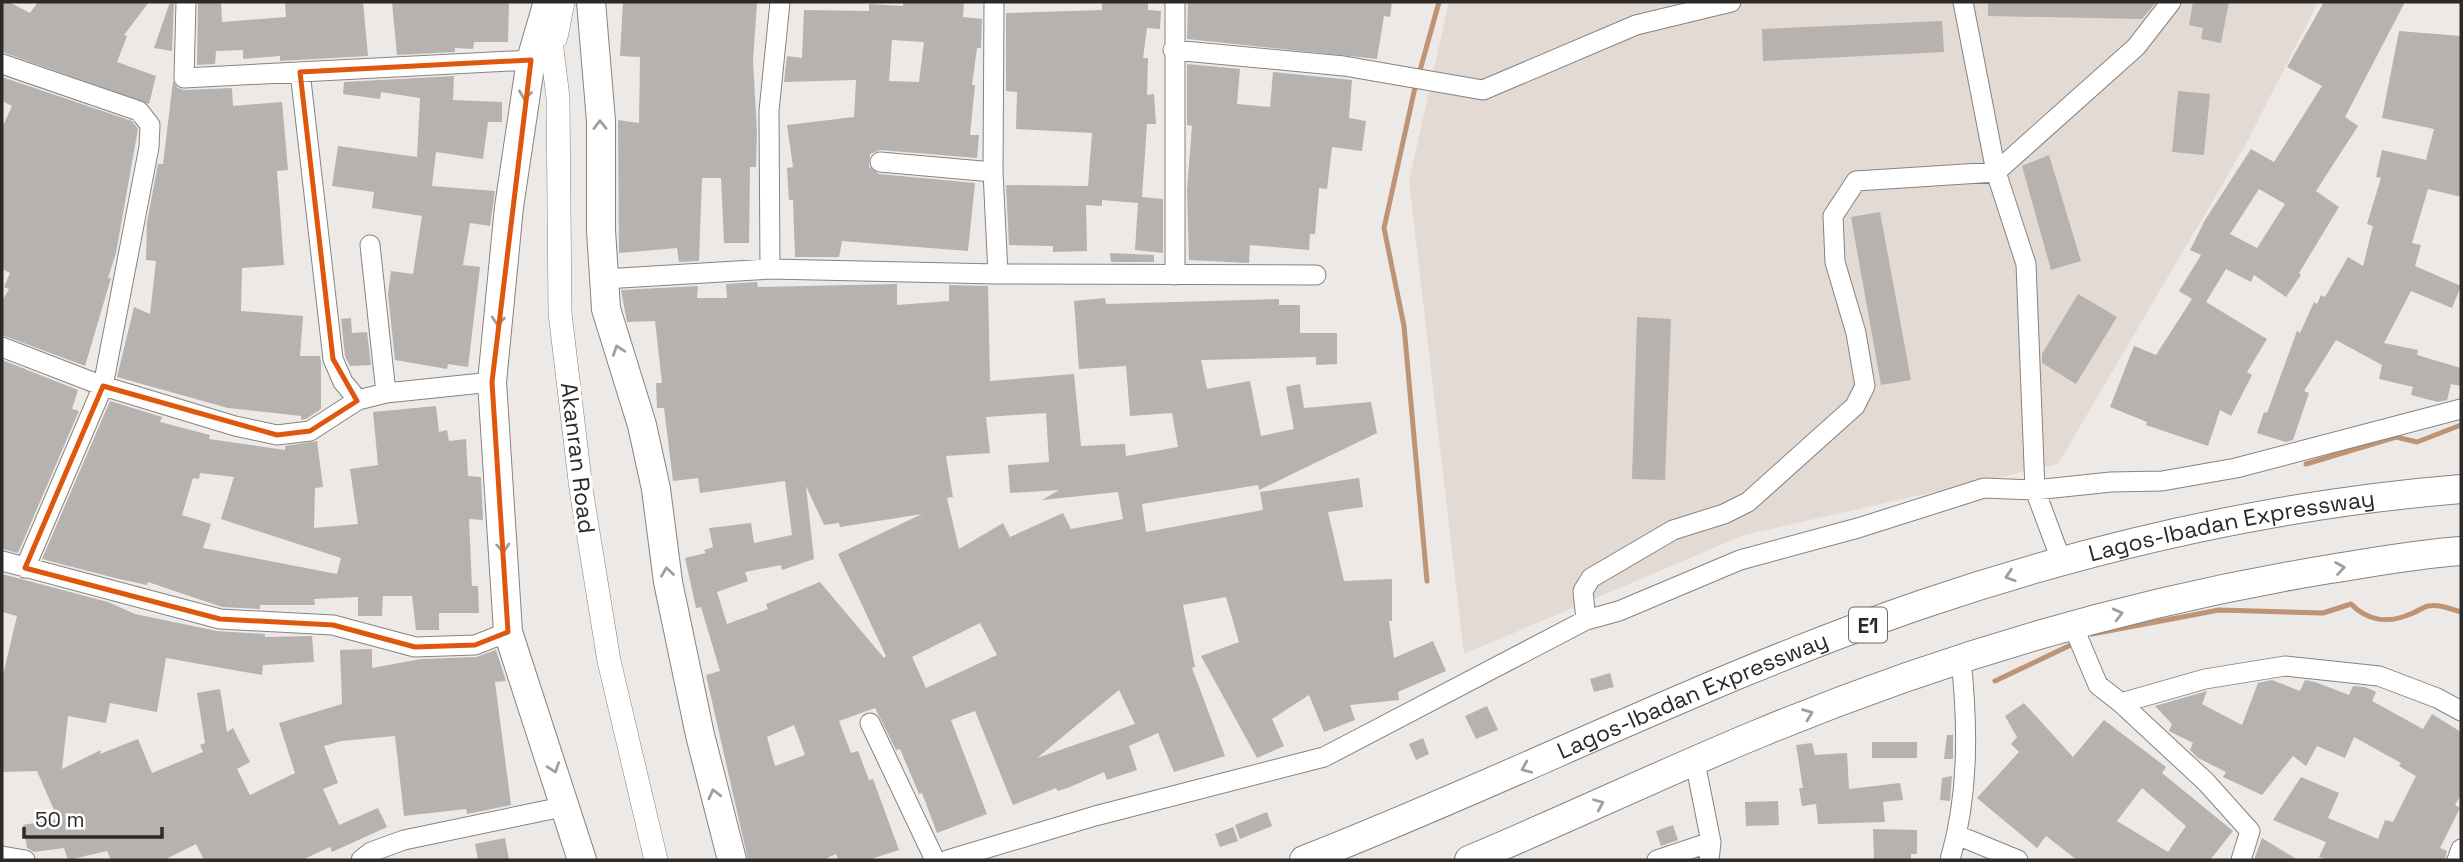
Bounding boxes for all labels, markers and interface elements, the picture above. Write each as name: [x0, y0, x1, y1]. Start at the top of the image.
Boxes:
one-way arrow: [518, 90, 533, 101]
one-way arrow: [593, 119, 608, 130]
one-way arrow: [491, 316, 506, 327]
one-way arrow: [612, 345, 626, 357]
street label: Akanran Road: [554, 381, 602, 535]
street label: Lagos-Ibadan Expressway: [2085, 483, 2376, 568]
one-way arrow: [495, 543, 510, 554]
one-way arrow: [2334, 561, 2346, 576]
one-way arrow: [660, 566, 675, 578]
one-way arrow: [2005, 568, 2017, 582]
road number: E1: [1849, 608, 1887, 642]
one-way arrow: [2112, 608, 2124, 622]
street label: Lagos-Ibadan Expressway: [1553, 625, 1832, 766]
one-way arrow: [1802, 709, 1814, 723]
one-way arrow: [1521, 760, 1533, 774]
one-way arrow: [546, 761, 560, 774]
one-way arrow: [708, 788, 722, 800]
scale bar: [24, 796, 163, 840]
one-way arrow: [1592, 798, 1604, 812]
text: 50 m: [35, 806, 85, 833]

